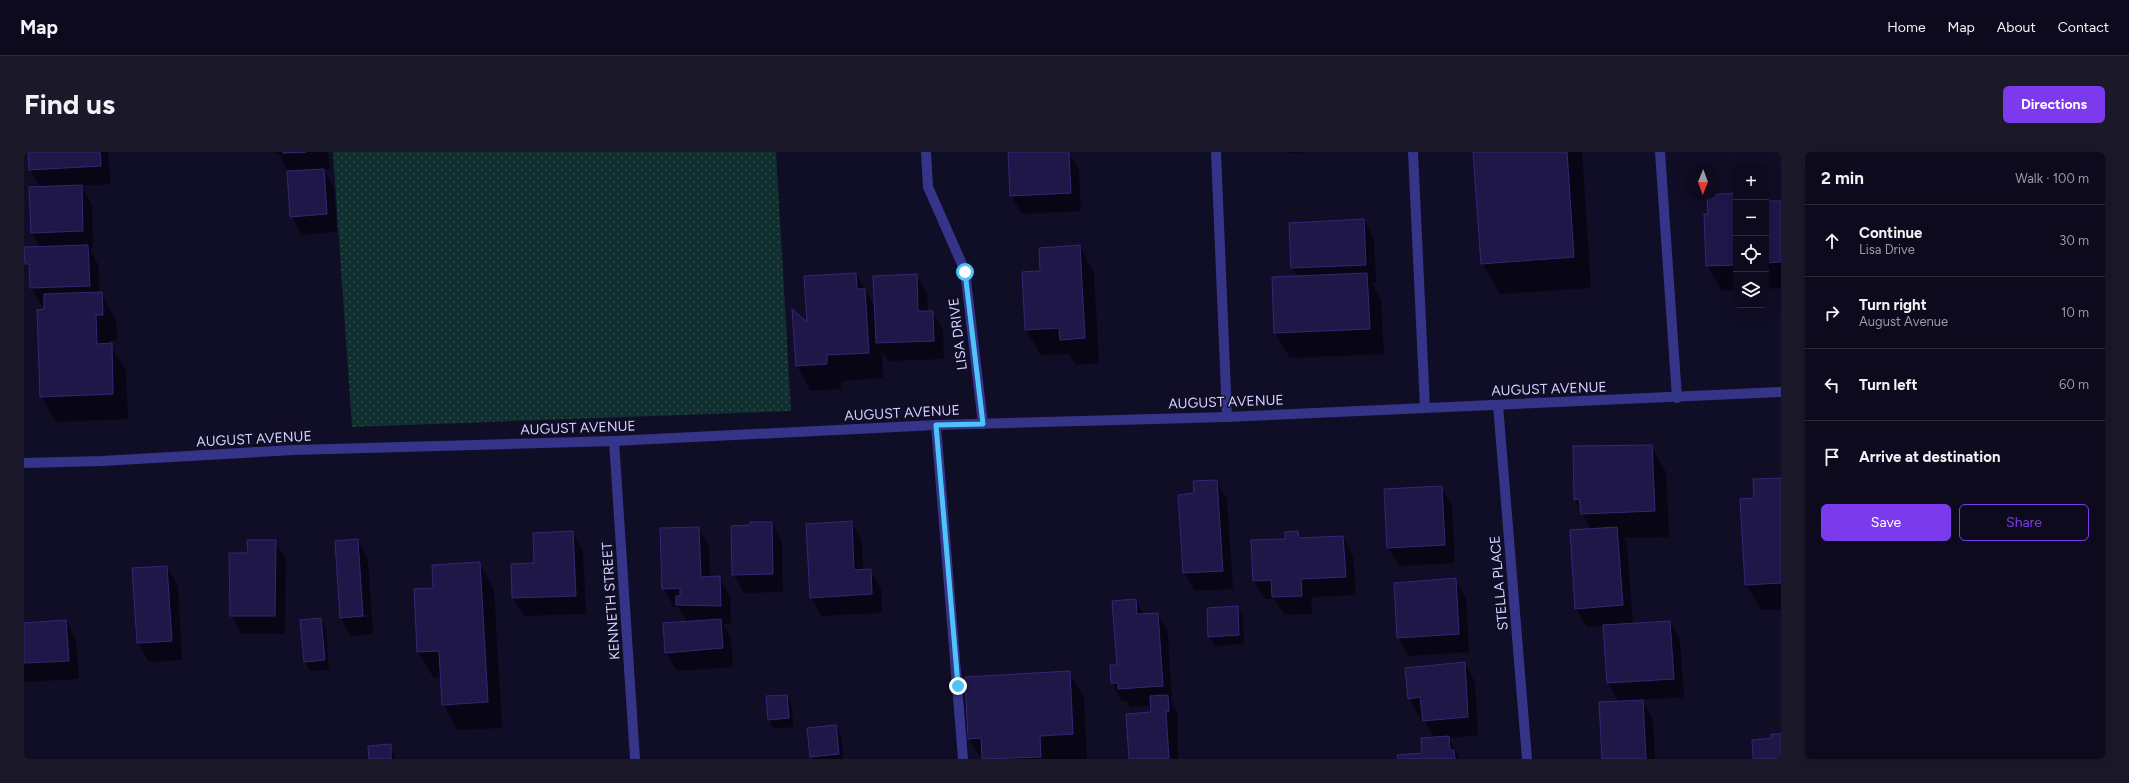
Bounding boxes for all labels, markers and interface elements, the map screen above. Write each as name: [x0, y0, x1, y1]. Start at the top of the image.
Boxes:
text: Map: [20, 16, 58, 39]
text: Home: [1887, 19, 1926, 36]
text: Map: [1948, 19, 1975, 36]
text: About: [1997, 19, 2036, 36]
text: Contact: [2058, 19, 2109, 36]
button: Directions: [2003, 86, 2105, 123]
text: Find us: [24, 87, 115, 121]
north arrow: [1685, 164, 1721, 200]
map controls: [1733, 164, 1769, 308]
button: +: [1733, 164, 1769, 200]
text: 2 min: [1821, 168, 1864, 188]
text: Walk · 100 m: [2015, 171, 2089, 186]
button: −: [1733, 200, 1769, 236]
text: Continue: [1859, 224, 1922, 242]
icon: ahead: [1821, 230, 1843, 252]
text: 30 m: [2059, 233, 2089, 248]
button: locate: [1733, 236, 1769, 272]
text: Lisa Drive: [1859, 242, 1915, 257]
route start: [956, 263, 974, 281]
button: layers: [1733, 272, 1769, 308]
text: Turn right: [1859, 296, 1927, 314]
street label: LISA DRIVE: [945, 297, 971, 371]
icon: right: [1821, 302, 1843, 324]
text: 10 m: [2061, 305, 2089, 320]
text: August Avenue: [1859, 314, 1948, 329]
icon: left: [1821, 374, 1843, 396]
text: Turn left: [1859, 376, 1917, 394]
text: 60 m: [2059, 377, 2089, 392]
street label: AUGUST AVENUE: [1491, 378, 1607, 400]
street label: AUGUST AVENUE: [1168, 391, 1284, 413]
street label: AUGUST AVENUE: [844, 401, 960, 425]
street label: AUGUST AVENUE: [520, 417, 636, 439]
street label: AUGUST AVENUE: [196, 427, 312, 451]
icon: arrive: [1821, 446, 1843, 468]
text: Arrive at destination: [1859, 448, 2000, 466]
button: Save: [1821, 504, 1951, 541]
button: Share: [1959, 504, 2089, 541]
street label: STELLA PLACE: [1486, 535, 1512, 631]
street label: KENNETH STREET: [598, 541, 624, 660]
route end: [949, 677, 967, 695]

